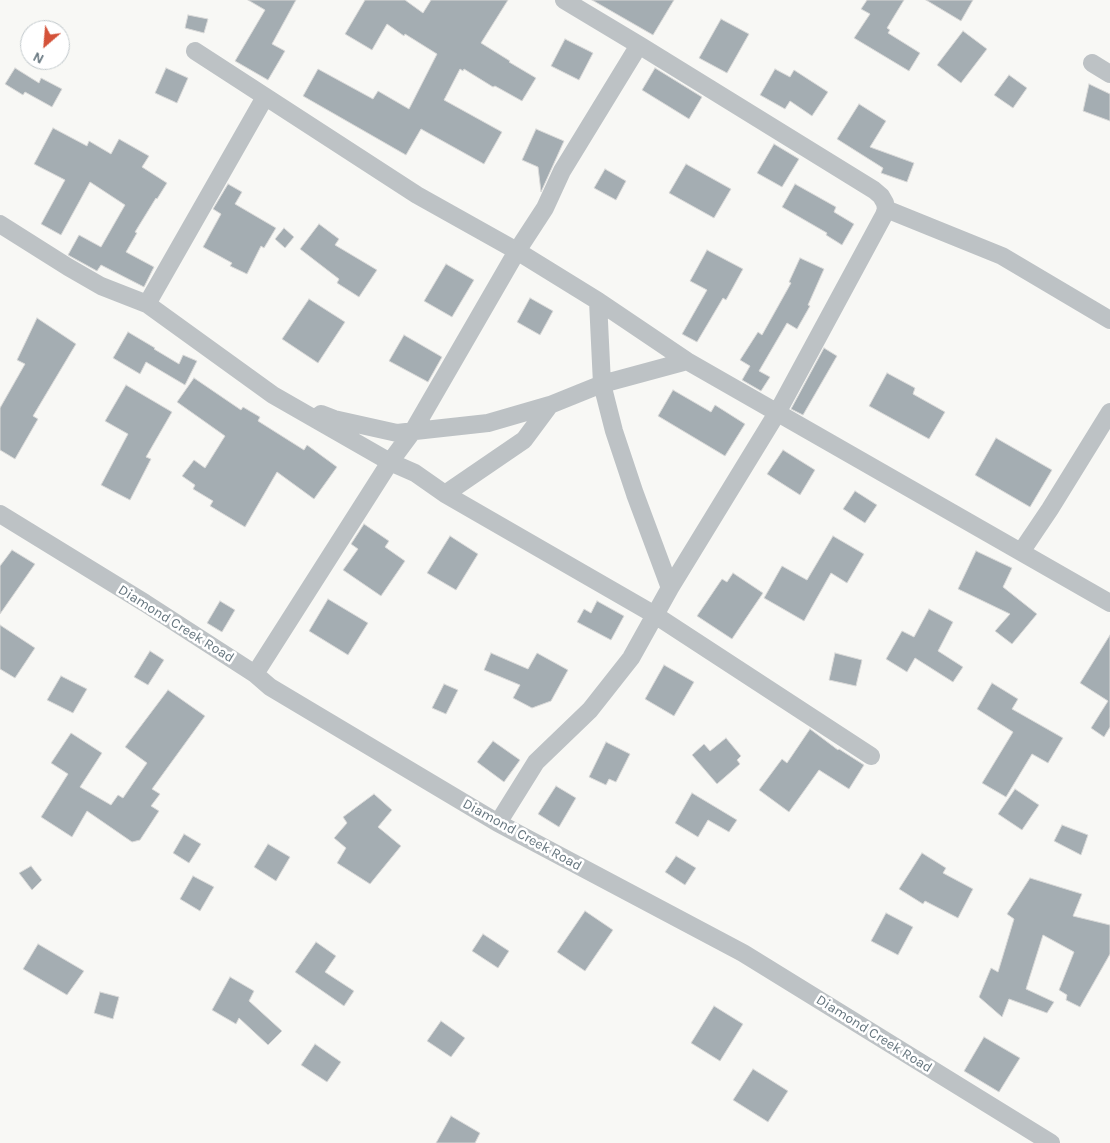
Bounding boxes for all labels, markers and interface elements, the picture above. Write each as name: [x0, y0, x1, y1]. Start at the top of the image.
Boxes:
north arrow: [20, 20, 70, 70]
text: N: [30, 48, 47, 68]
street label: Diamond Creek Road: [115, 582, 237, 666]
street label: Diamond Creek Road: [460, 795, 584, 875]
street label: Diamond Creek Road: [813, 992, 935, 1076]

